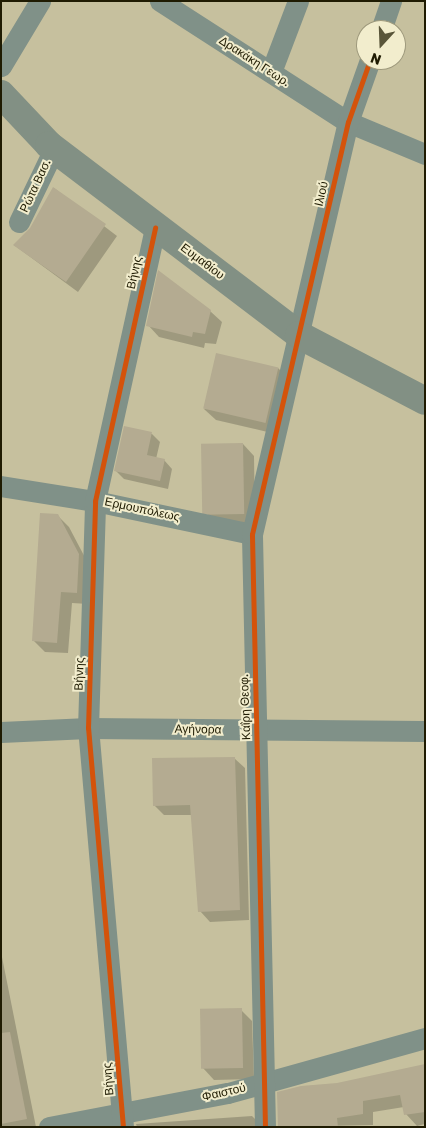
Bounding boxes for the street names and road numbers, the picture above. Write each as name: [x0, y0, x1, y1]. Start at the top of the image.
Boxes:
street label: Δρακάκη Γεωρ.: [216, 34, 292, 90]
street label: Ρώτα Βασ.: [17, 157, 55, 215]
street label: Ιλιού: [312, 180, 332, 208]
street label: Ευμαθίου: [177, 241, 227, 283]
street label: Βήνης: [125, 255, 145, 291]
street label: Ερμουπόλεως: [103, 495, 181, 525]
street label: Βήνης: [72, 657, 88, 691]
street label: Καΐρη Θεοφ.: [238, 674, 254, 740]
street label: Αγήνορα: [174, 722, 222, 738]
street label: Βήνης: [100, 1062, 118, 1096]
street label: Φαιστού: [201, 1081, 247, 1105]

